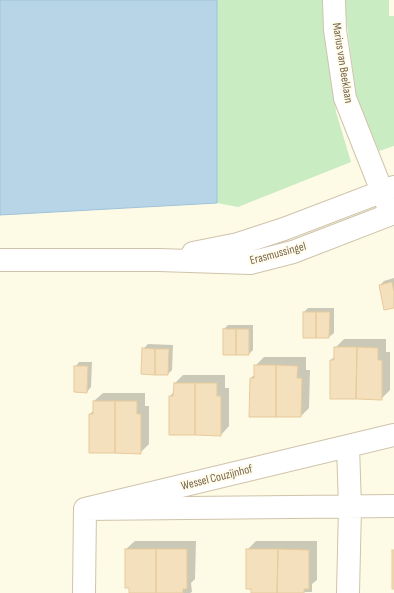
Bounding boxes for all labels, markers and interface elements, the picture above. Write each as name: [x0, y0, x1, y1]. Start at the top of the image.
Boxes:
street label: Marius van Beeklaan: [329, 22, 355, 104]
street label: Erasmussingel: [248, 240, 308, 268]
street label: Wessel Couzijnhof: [180, 462, 254, 494]

